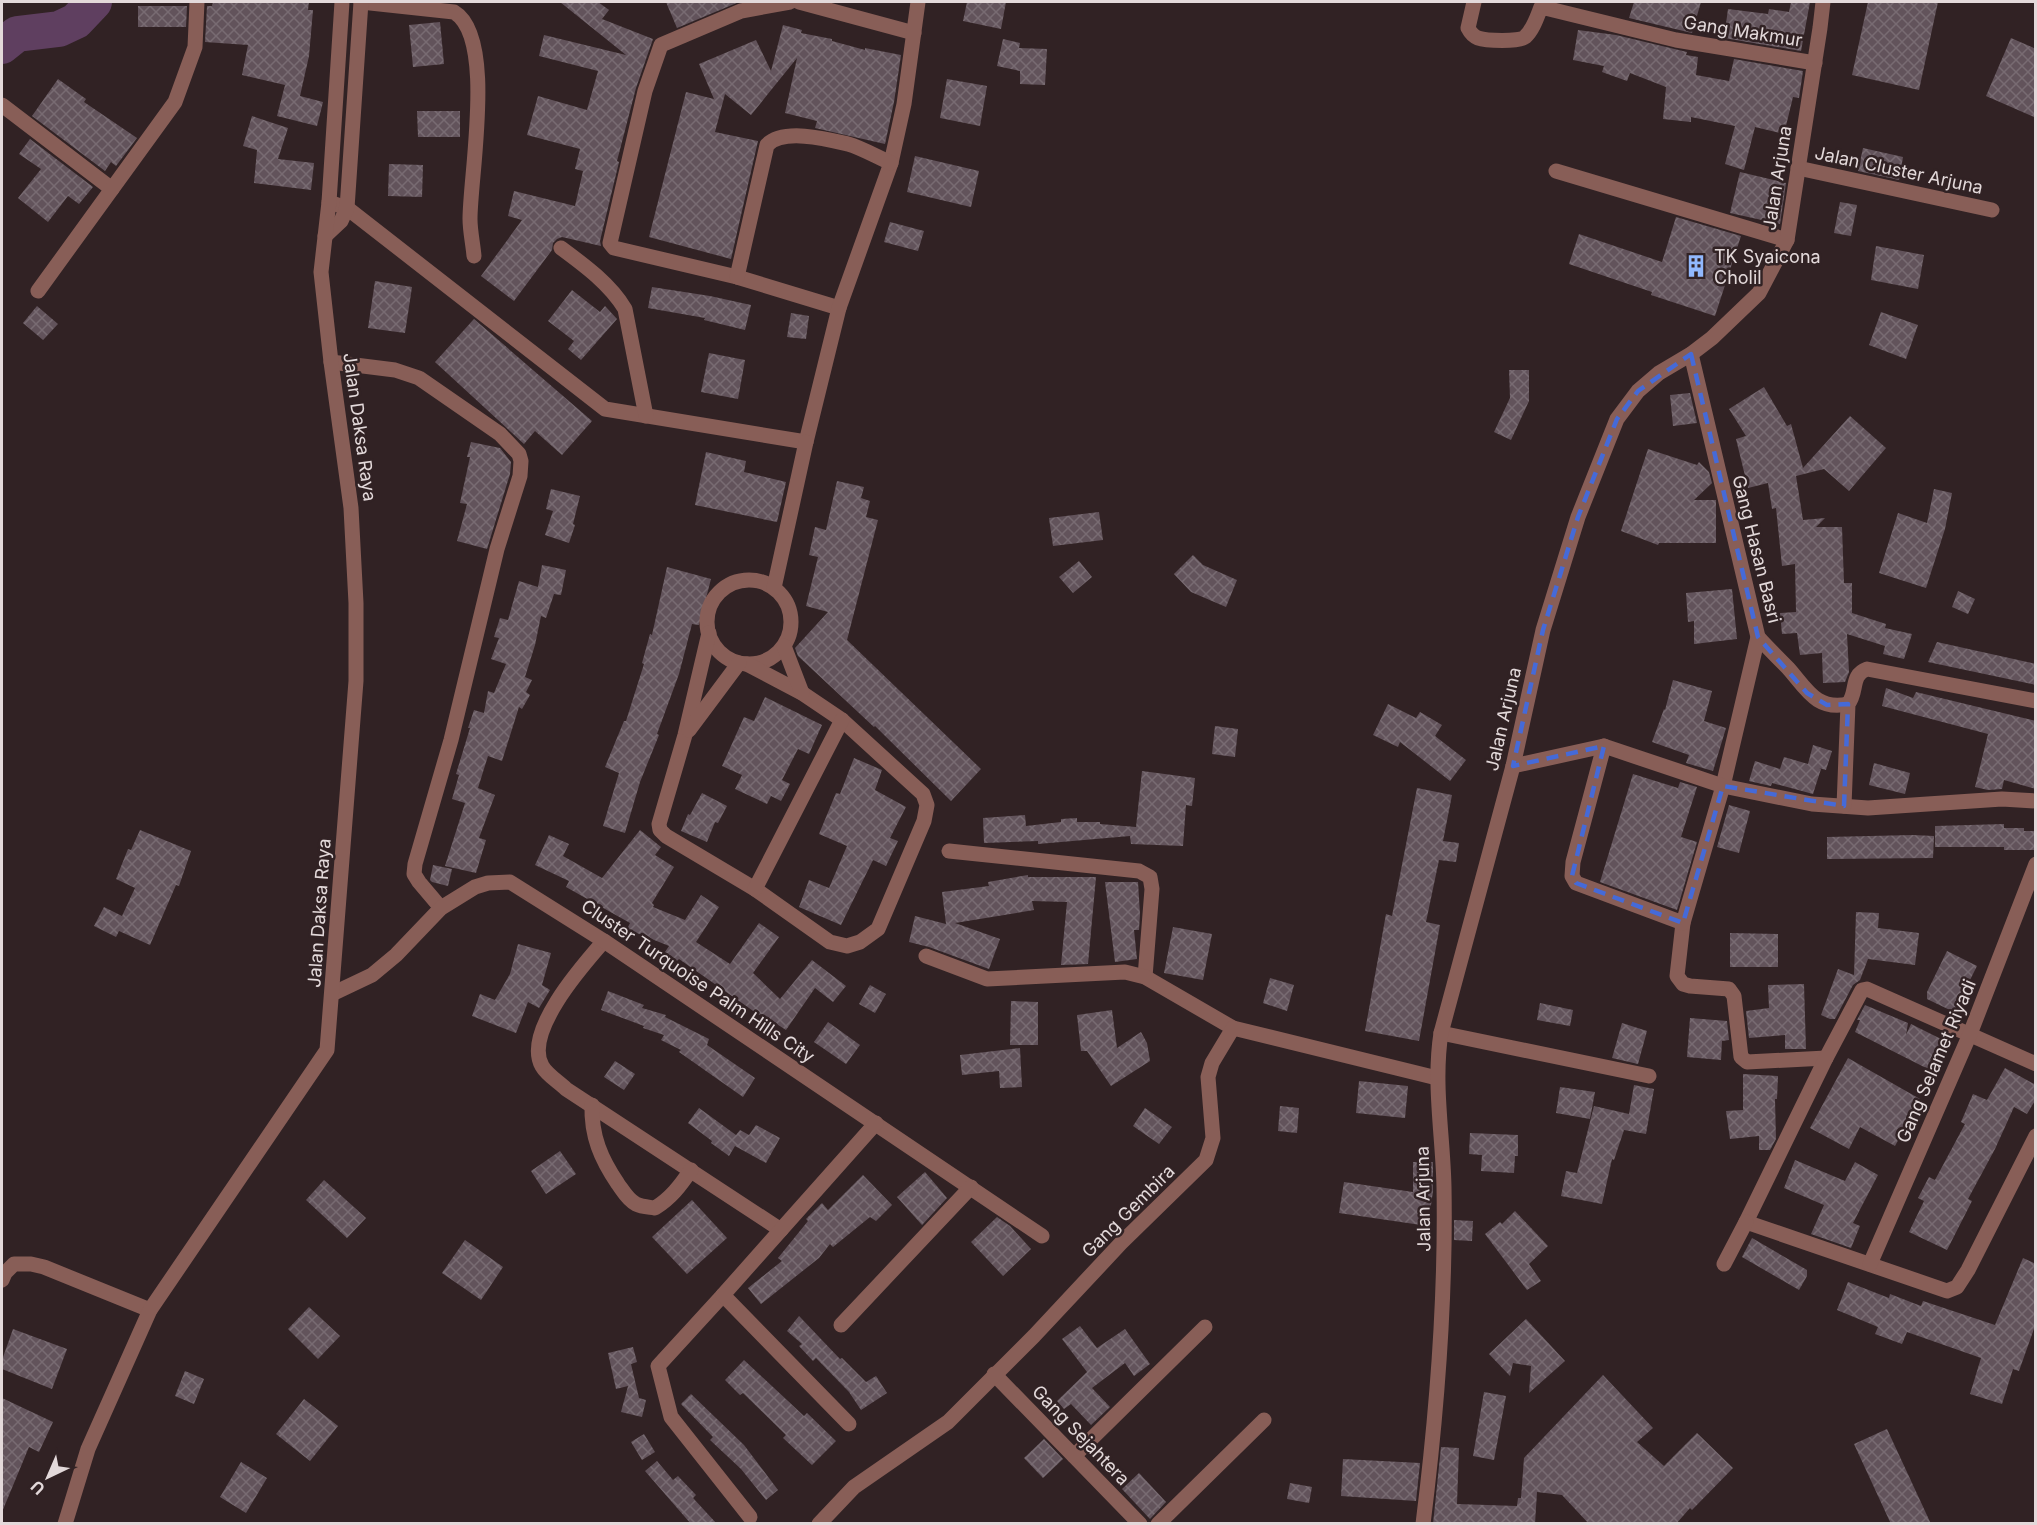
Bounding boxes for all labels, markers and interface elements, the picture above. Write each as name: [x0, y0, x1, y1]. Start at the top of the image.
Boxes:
street label: Gang Makmur: [1682, 11, 1804, 51]
street label: Jalan Arjuna: [1758, 124, 1796, 232]
street label: Jalan Cluster Arjuna: [1813, 142, 1985, 198]
place label: TK Syaicona Cholil: [1714, 246, 1821, 288]
building icon: TK Syaicona Cholil: [1683, 253, 1709, 279]
street label: Jalan Daksa Raya: [339, 351, 381, 503]
street label: Gang Hasan Basri: [1728, 473, 1786, 625]
street label: Jalan Arjuna: [1481, 665, 1525, 773]
street label: Jalan Daksa Raya: [303, 838, 335, 988]
street label: Cluster Turquoise Palm Hills City: [577, 895, 819, 1067]
street label: Gang Selamet Riyadi: [1892, 976, 1980, 1146]
street label: Jalan Arjuna: [1412, 1146, 1434, 1252]
street label: Gang Gembira: [1077, 1160, 1179, 1262]
street label: Gang Sejahtera: [1028, 1381, 1134, 1489]
north arrow: [18, 1447, 78, 1507]
text: U: [26, 1477, 49, 1499]

